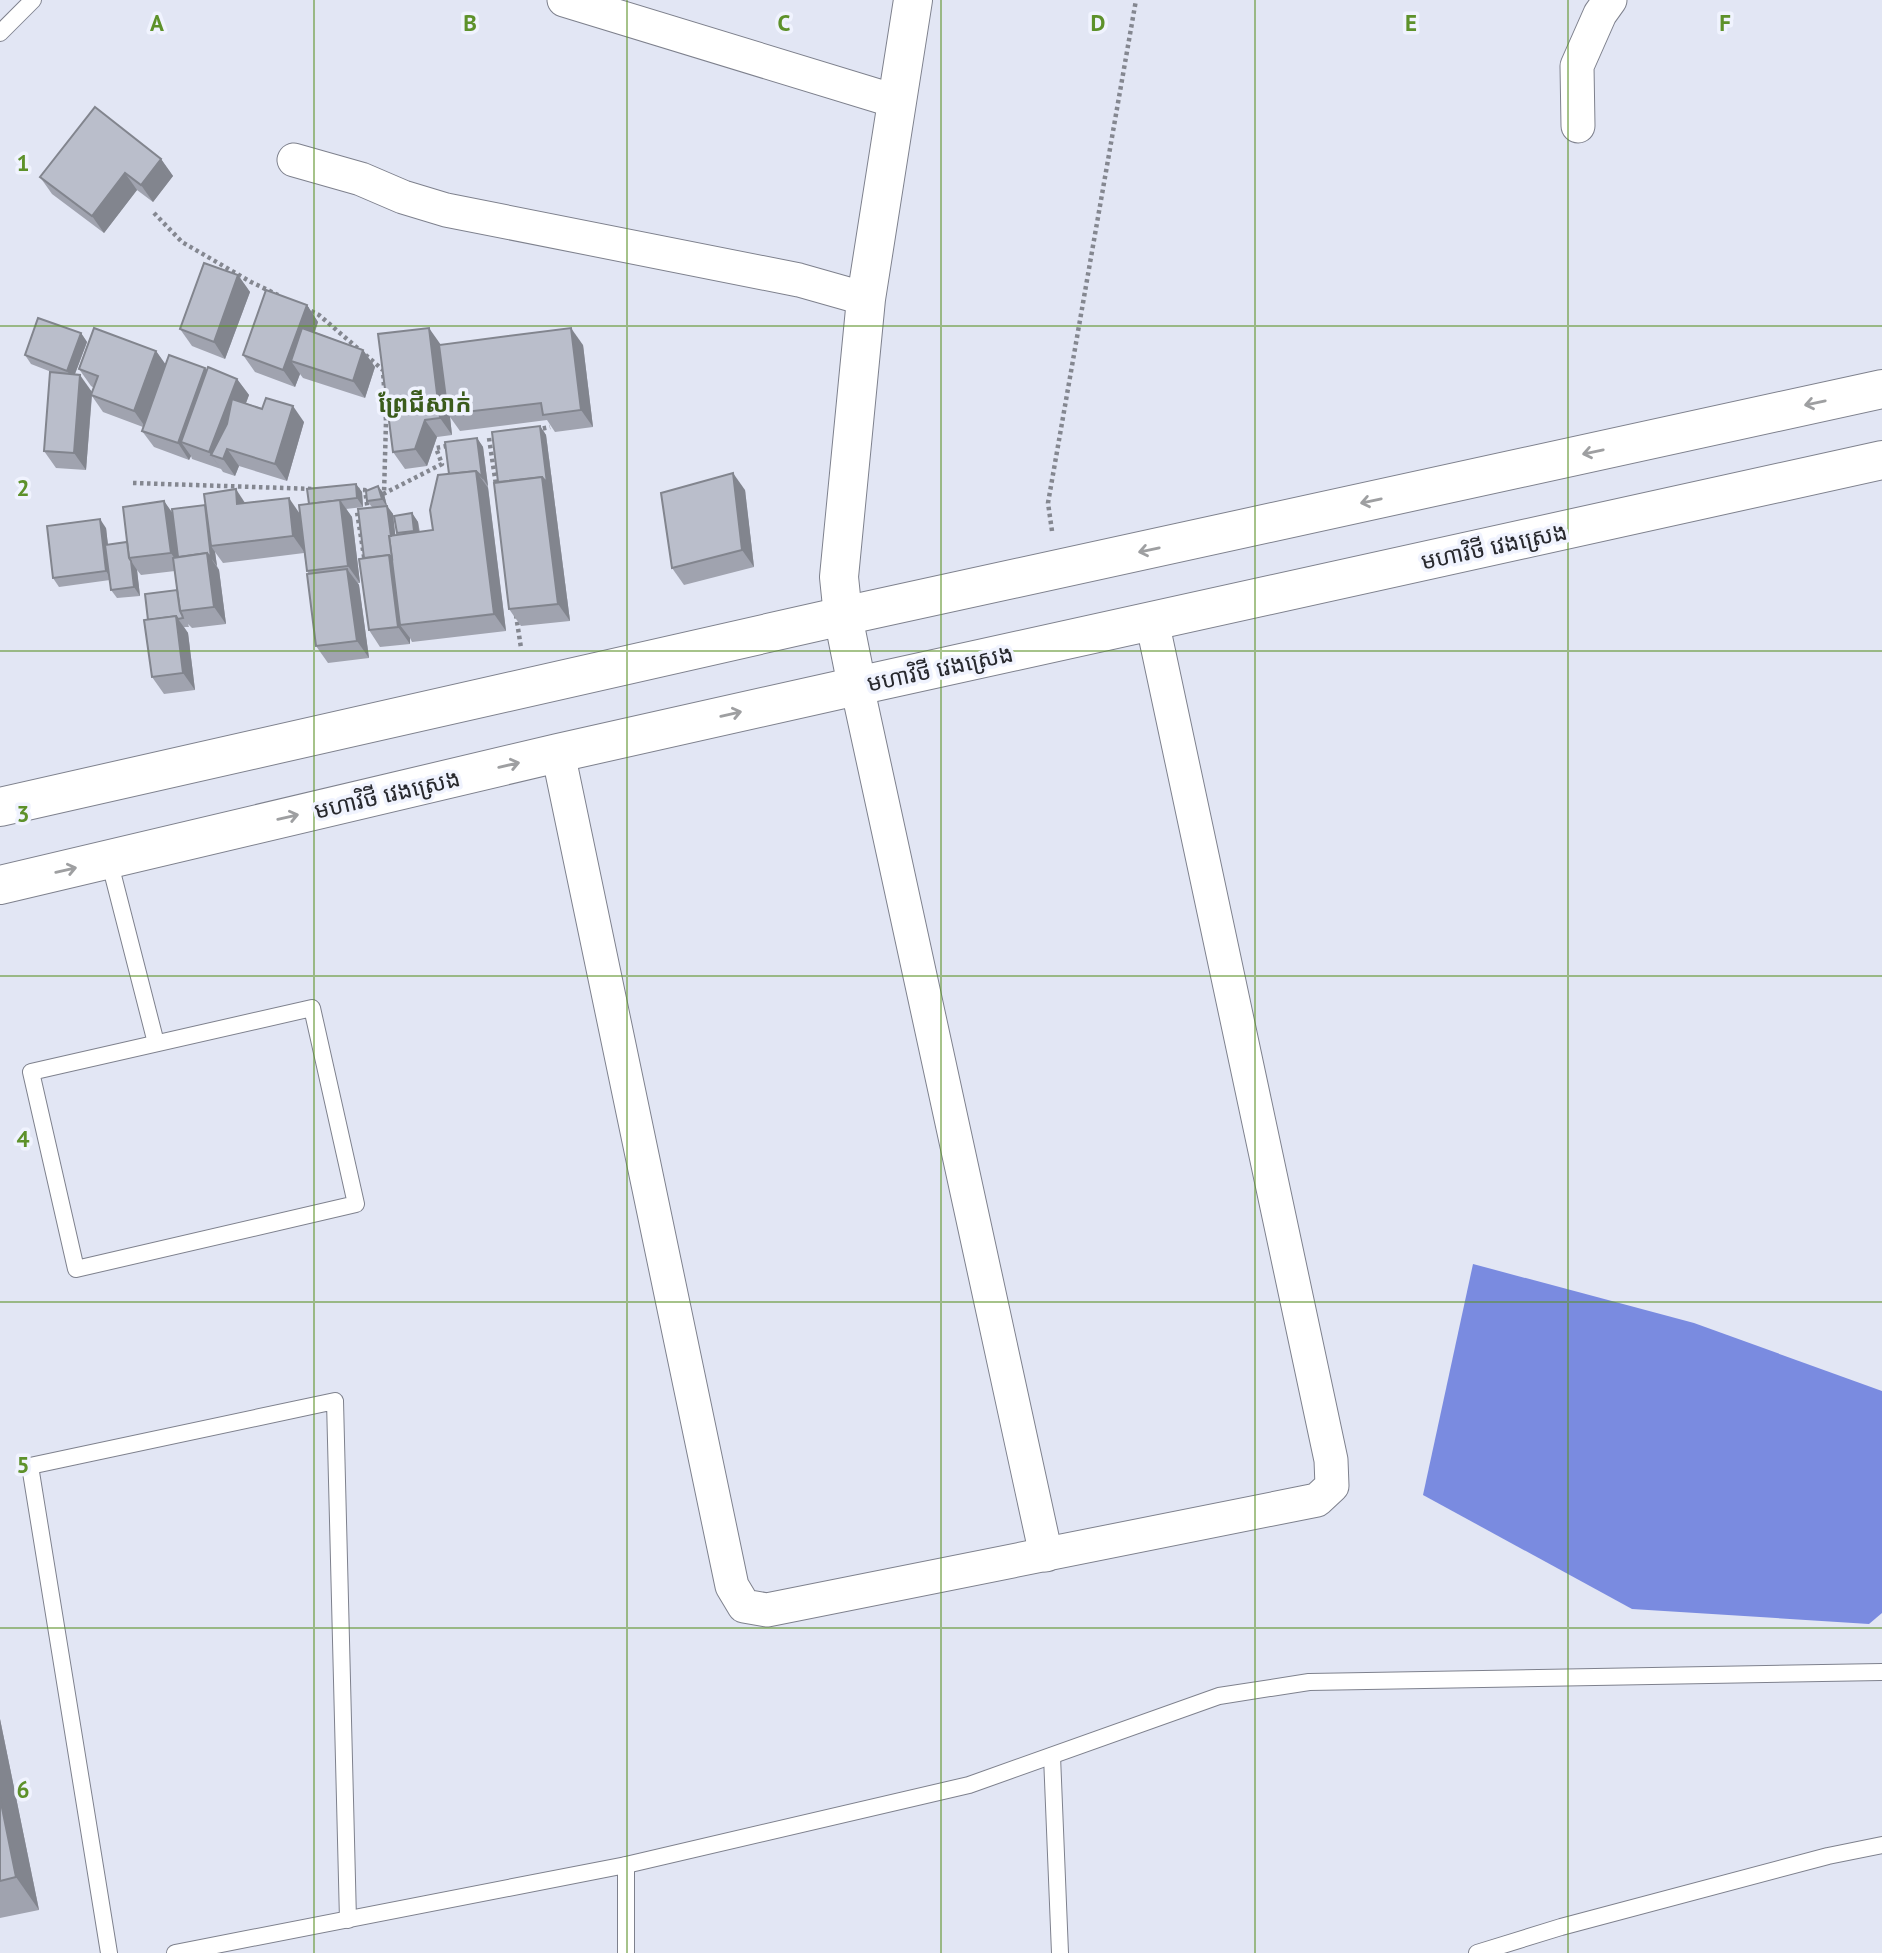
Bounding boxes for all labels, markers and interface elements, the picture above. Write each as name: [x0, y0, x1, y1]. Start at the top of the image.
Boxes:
text: A: [150, 8, 164, 37]
text: B: [463, 8, 477, 37]
text: C: [778, 8, 791, 37]
text: D: [1091, 8, 1105, 37]
text: E: [1405, 8, 1417, 37]
text: F: [1719, 8, 1731, 37]
text: 1: [16, 148, 30, 177]
district label: ព្រែជីសាក់: [378, 388, 472, 419]
one-way arrow: [1804, 397, 1827, 411]
one-way arrow: [1582, 446, 1605, 460]
text: 2: [16, 473, 30, 502]
one-way arrow: [1360, 495, 1383, 508]
street label: មហាវិថី វេងស្រេង: [1418, 516, 1570, 576]
one-way arrow: [1138, 543, 1161, 557]
street label: មហាវិថី វេងស្រេង: [864, 638, 1016, 698]
one-way arrow: [719, 707, 742, 721]
one-way arrow: [497, 758, 520, 771]
street label: មហាវិថី វេងស្រេង: [311, 763, 463, 825]
text: 3: [16, 799, 30, 828]
one-way arrow: [276, 810, 299, 824]
one-way arrow: [54, 863, 77, 876]
text: 4: [16, 1124, 30, 1153]
text: 5: [16, 1450, 30, 1479]
text: 6: [16, 1775, 30, 1804]

